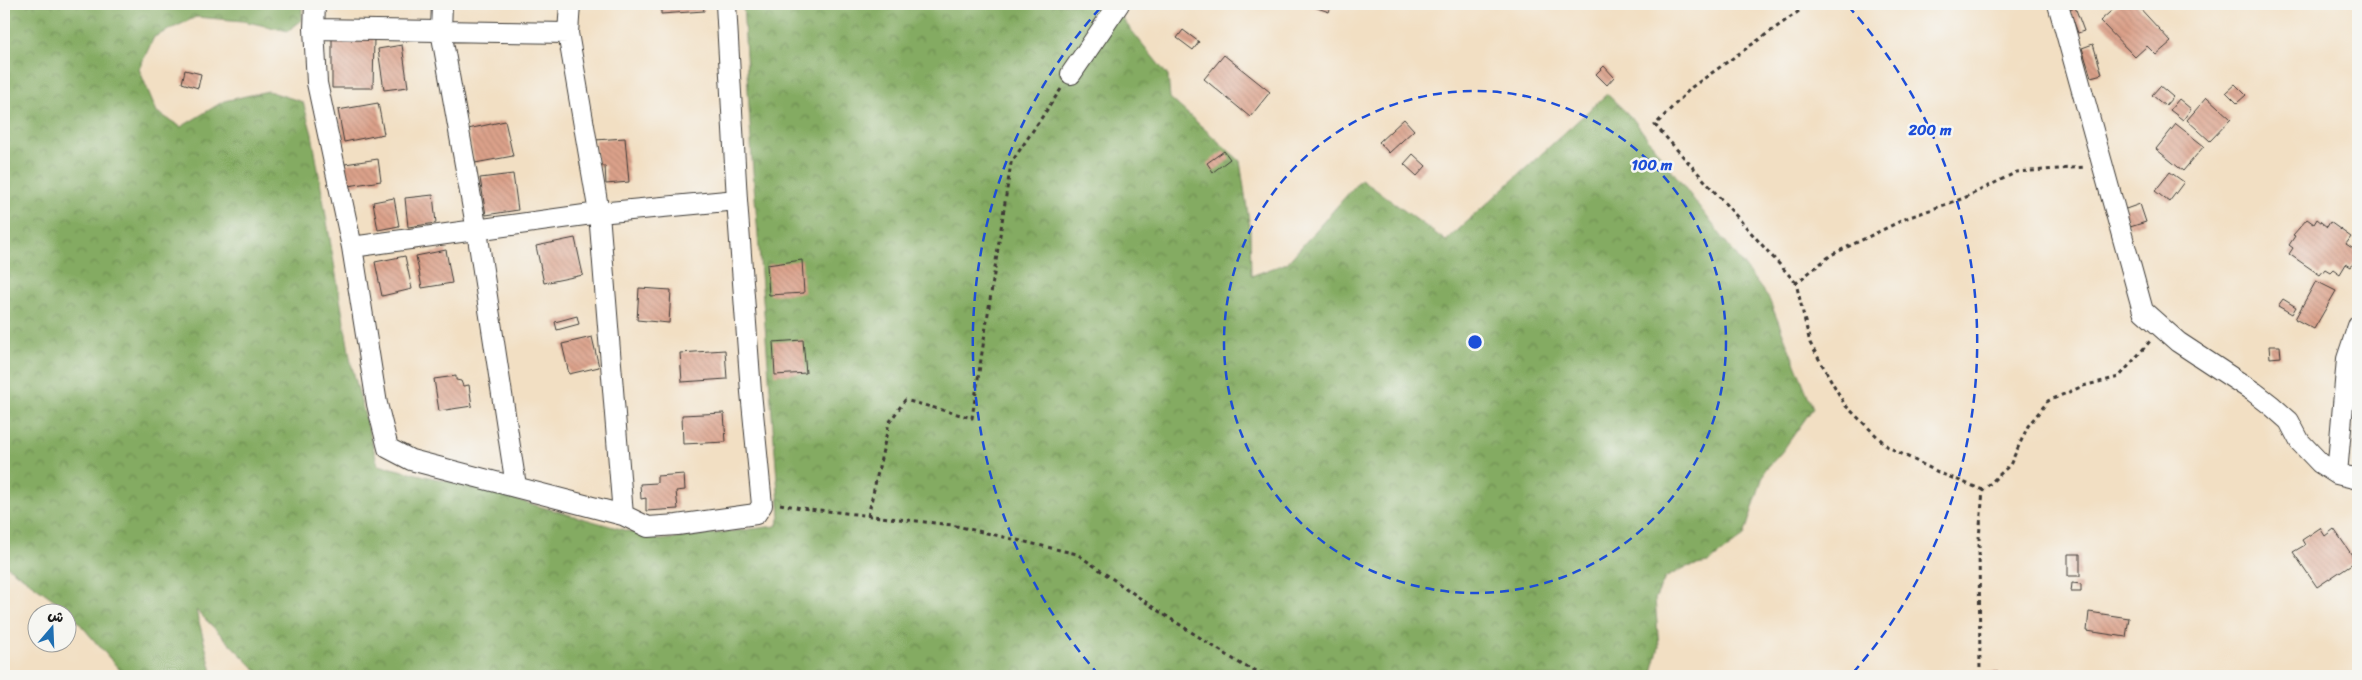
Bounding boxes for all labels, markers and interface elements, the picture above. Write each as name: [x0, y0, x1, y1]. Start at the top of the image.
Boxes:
text: 200 m: [1907, 117, 1952, 143]
text: 100 m: [1632, 152, 1673, 178]
centre of rings: [1466, 333, 1484, 351]
north arrow: [28, 602, 78, 652]
text: ش: [45, 602, 67, 631]

